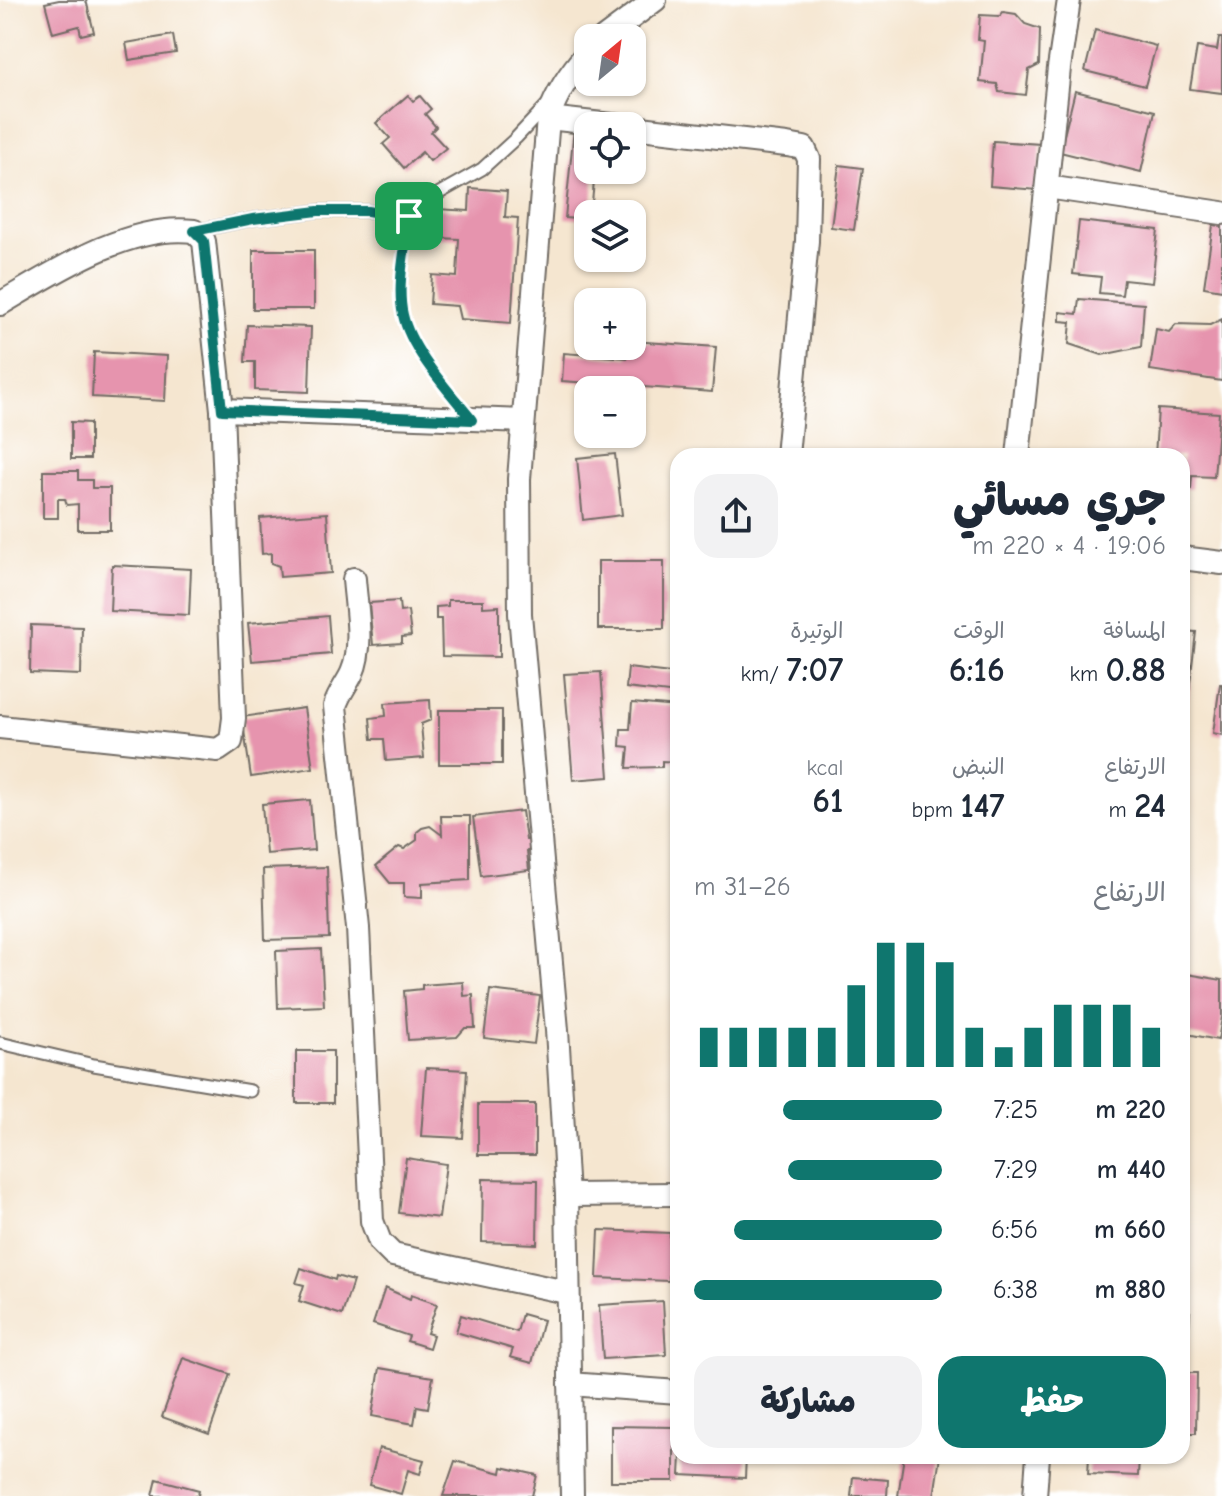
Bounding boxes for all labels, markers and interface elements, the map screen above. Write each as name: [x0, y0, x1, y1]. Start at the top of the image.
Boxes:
north arrow: [574, 24, 646, 96]
map controls: [574, 24, 646, 448]
button: locate: [574, 112, 646, 184]
pin: [375, 182, 443, 250]
icon: arrive: [387, 194, 431, 238]
button: layers: [574, 200, 646, 272]
button: +: [574, 288, 646, 360]
button: −: [574, 376, 646, 448]
button: share: [694, 474, 778, 558]
text: جري مسائي: [953, 475, 1166, 526]
text: 19:06 · 4 × 220 m: [972, 531, 1166, 561]
text: الوتيرة: [790, 618, 843, 644]
text: الوقت: [953, 618, 1005, 644]
text: المسافة: [1103, 618, 1166, 644]
text: 7:07: [786, 650, 843, 690]
text: 6:16: [949, 650, 1005, 690]
text: 0.88: [1106, 650, 1166, 690]
text: /km: [740, 661, 786, 687]
text: km: [1069, 661, 1106, 687]
text: النبض: [952, 754, 1005, 780]
text: الارتفاع: [1104, 754, 1166, 780]
text: kcal: [806, 755, 843, 781]
text: 61: [812, 781, 843, 821]
text: 147: [960, 786, 1005, 826]
text: 24: [1134, 786, 1166, 826]
text: bpm: [911, 797, 960, 823]
text: m: [1109, 797, 1134, 823]
text: 26–31 m: [694, 872, 791, 902]
text: الارتفاع: [1093, 878, 1166, 908]
text: 7:25: [993, 1095, 1038, 1125]
text: 220 m: [1095, 1095, 1166, 1125]
text: 7:29: [994, 1155, 1038, 1185]
text: 440 m: [1097, 1155, 1166, 1185]
text: 6:56: [991, 1215, 1038, 1245]
text: 660 m: [1094, 1215, 1166, 1245]
text: 6:38: [993, 1275, 1038, 1305]
text: 880 m: [1095, 1275, 1166, 1305]
button: مشاركة: [694, 1356, 922, 1448]
button: حفظ: [938, 1356, 1166, 1448]

